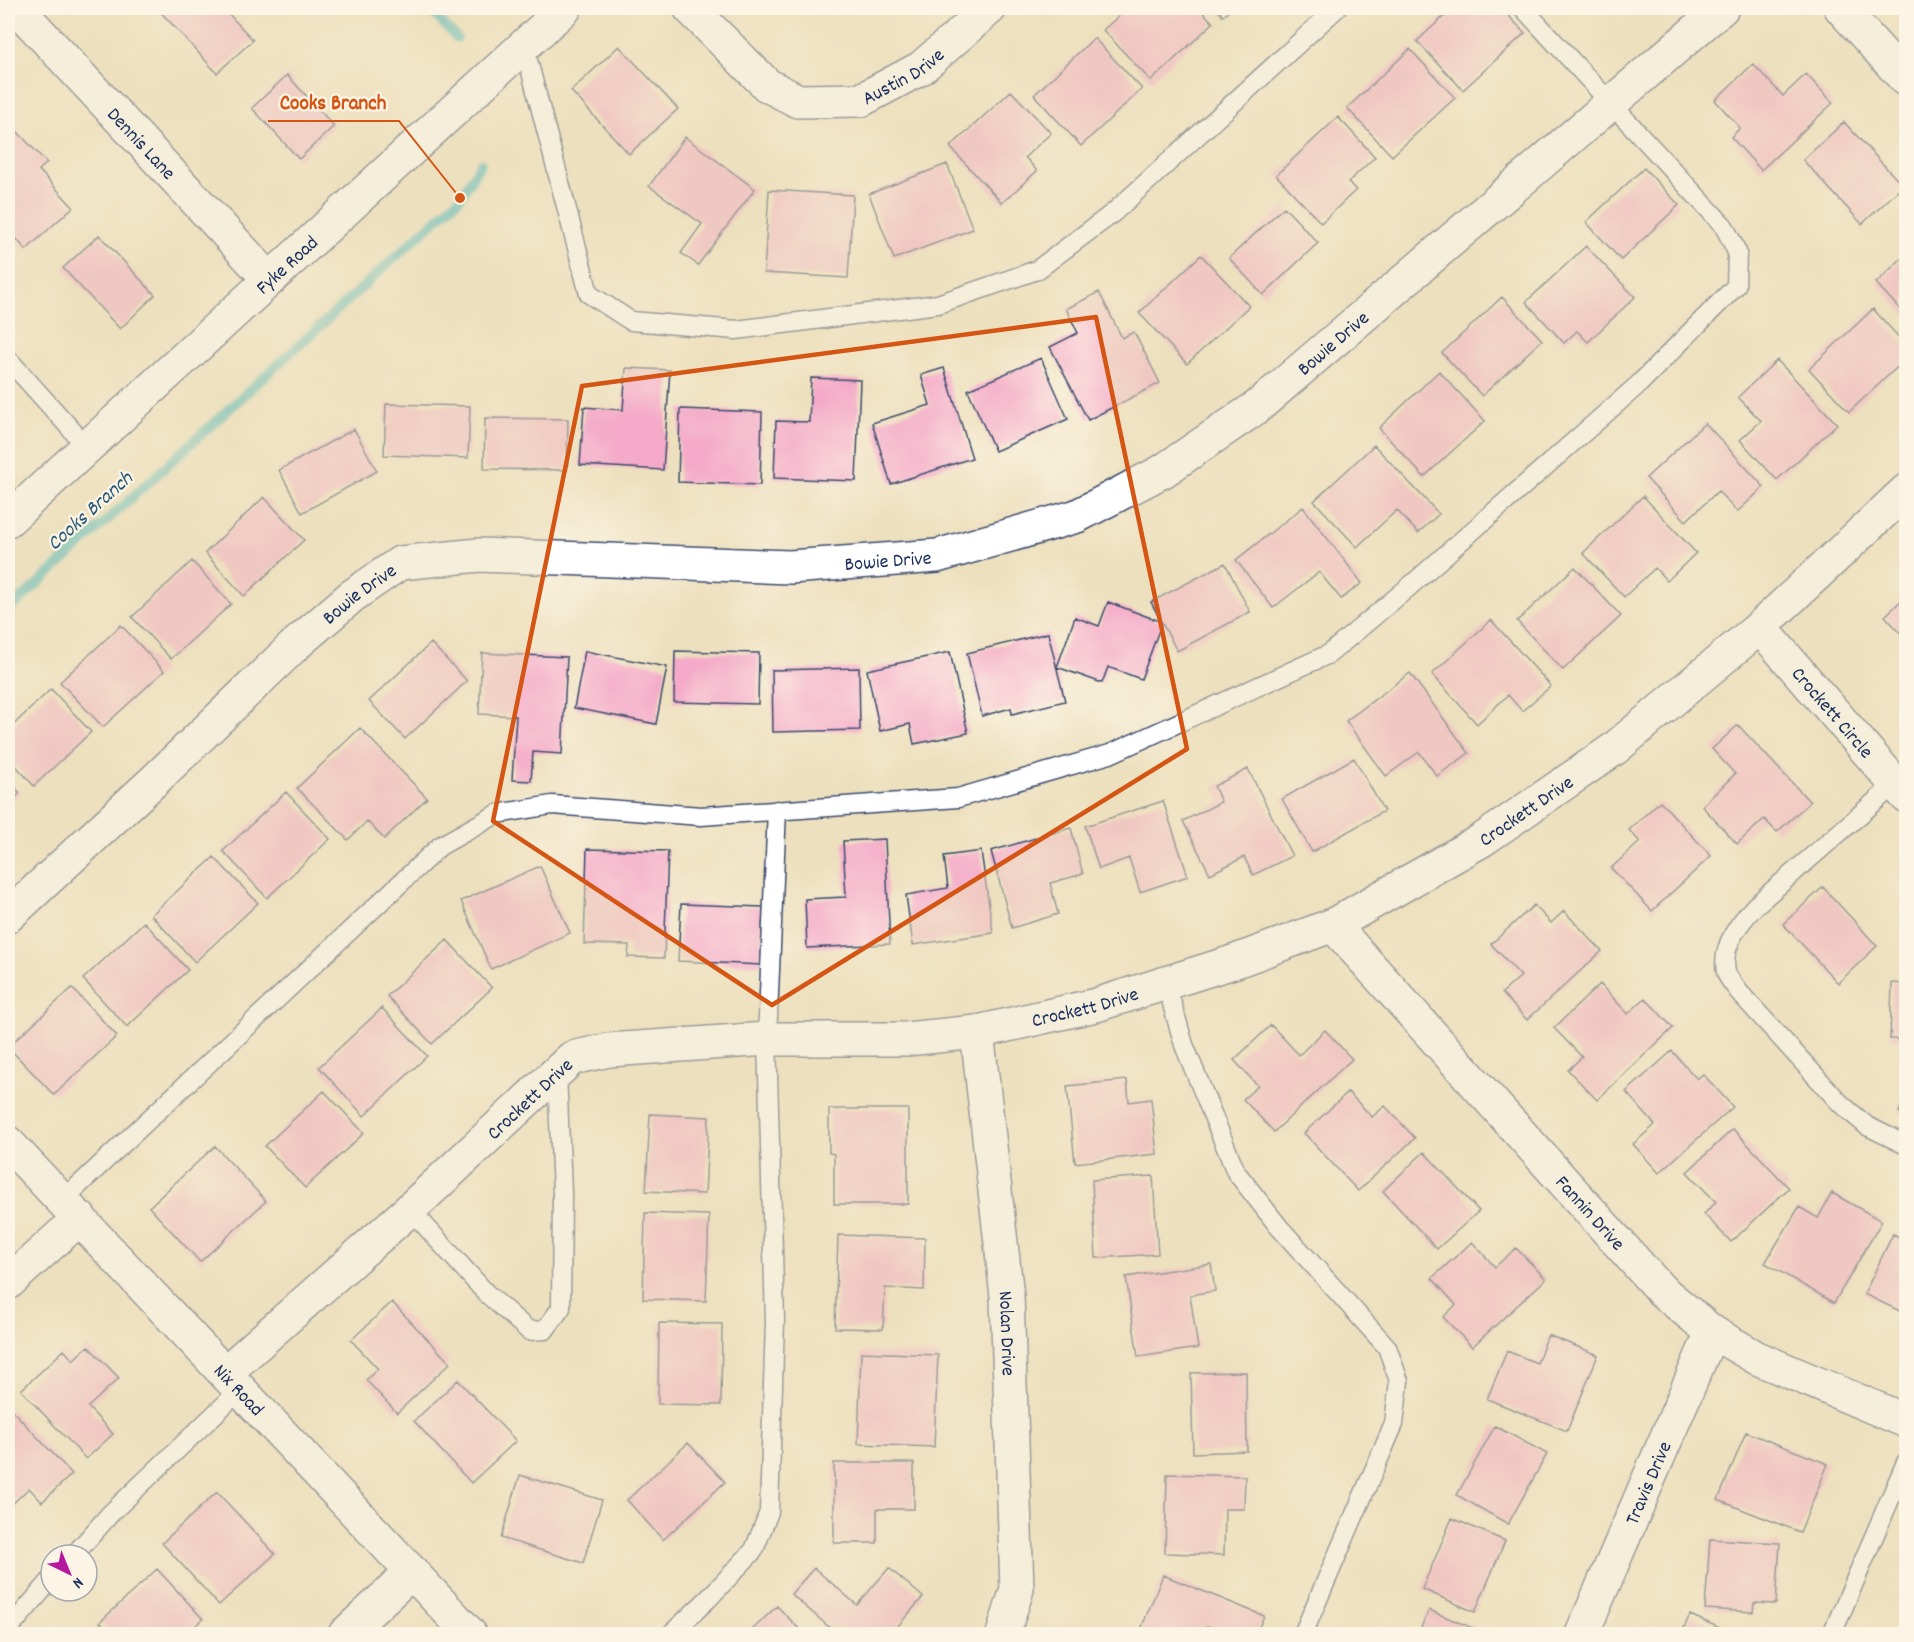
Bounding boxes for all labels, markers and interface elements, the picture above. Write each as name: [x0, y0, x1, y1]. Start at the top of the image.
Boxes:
street label: Austin Drive: [858, 43, 952, 114]
callout: Cooks Branch: [268, 82, 399, 121]
text: Cooks Branch: [280, 90, 387, 120]
street label: Dennis Lane: [99, 102, 181, 187]
street label: Fyke Road: [251, 230, 326, 302]
street label: Bowie Drive: [1292, 305, 1377, 383]
water label: Cooks Branch: [41, 464, 142, 559]
street label: Bowie Drive: [844, 545, 933, 580]
street label: Bowie Drive: [317, 558, 403, 633]
street label: Crockett Circle: [1783, 662, 1879, 766]
street label: Crockett Drive: [1474, 770, 1580, 855]
street label: Crockett Drive: [1029, 981, 1143, 1036]
street label: Crockett Drive: [482, 1053, 581, 1148]
street label: Fannin Drive: [1547, 1170, 1630, 1258]
street label: Nolan Drive: [990, 1289, 1021, 1377]
street label: Nix Road: [206, 1359, 269, 1424]
street label: Travis Drive: [1620, 1437, 1680, 1530]
north arrow: [39, 1543, 99, 1603]
text: N: [67, 1571, 88, 1593]

